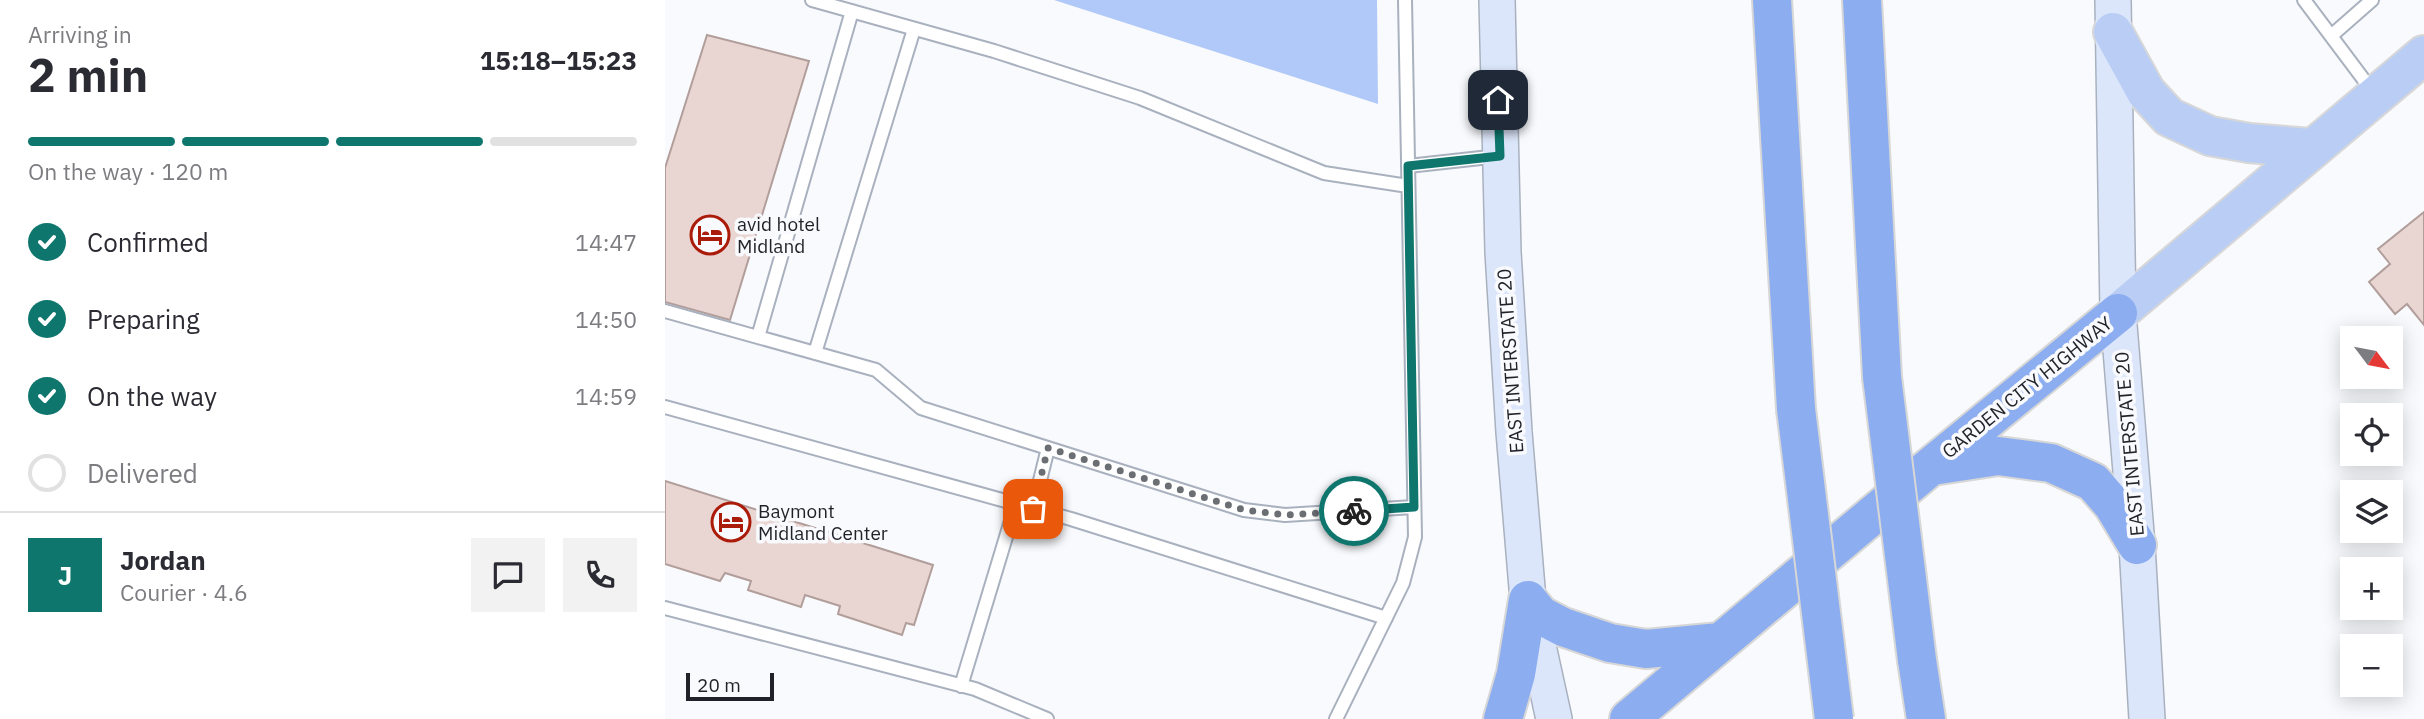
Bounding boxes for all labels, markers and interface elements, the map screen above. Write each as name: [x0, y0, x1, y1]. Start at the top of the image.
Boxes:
text: Arriving in: [28, 19, 132, 49]
text: 15:18–15:23: [480, 43, 637, 77]
text: 2 min: [28, 45, 148, 105]
pin: [1468, 70, 1528, 130]
icon: home: [1479, 81, 1517, 119]
text: On the way · 120 m: [28, 156, 228, 186]
place label: avid hotel Midland: [737, 212, 820, 258]
hotel icon: avid hotel Midland: [689, 214, 731, 256]
icon: check: [28, 223, 66, 261]
text: Confirmed: [87, 225, 209, 259]
text: 14:47: [575, 227, 637, 257]
street label: EAST INTERSTATE 20: [1492, 268, 1528, 454]
icon: check: [28, 300, 66, 338]
text: Preparing: [87, 302, 200, 336]
text: 14:50: [575, 304, 637, 334]
street label: GARDEN CITY HIGHWAY: [1937, 310, 2118, 463]
north arrow: [2340, 326, 2403, 388]
map controls: [2340, 326, 2403, 697]
street label: EAST INTERSTATE 20: [2109, 351, 2149, 537]
icon: check: [28, 377, 66, 415]
text: On the way: [87, 379, 217, 413]
text: 14:59: [575, 381, 637, 411]
button: locate: [2340, 403, 2403, 466]
text: Delivered: [87, 456, 198, 490]
courier: [1319, 476, 1389, 546]
pin: [1003, 479, 1063, 539]
button: layers: [2340, 480, 2403, 543]
icon: bag: [1014, 490, 1052, 528]
icon: bike: [1335, 492, 1373, 530]
place label: Baymont Midland Center: [758, 499, 888, 545]
hotel icon: Baymont Midland Center: [710, 501, 752, 543]
button: chat: [471, 538, 545, 612]
button: phone: [563, 538, 637, 612]
text: Jordan: [120, 543, 206, 577]
button: +: [2340, 557, 2403, 620]
text: J: [58, 558, 72, 592]
text: Courier · 4.6: [120, 577, 248, 607]
button: −: [2340, 634, 2403, 697]
scale bar: [686, 670, 773, 702]
text: 20 m: [697, 673, 741, 697]

